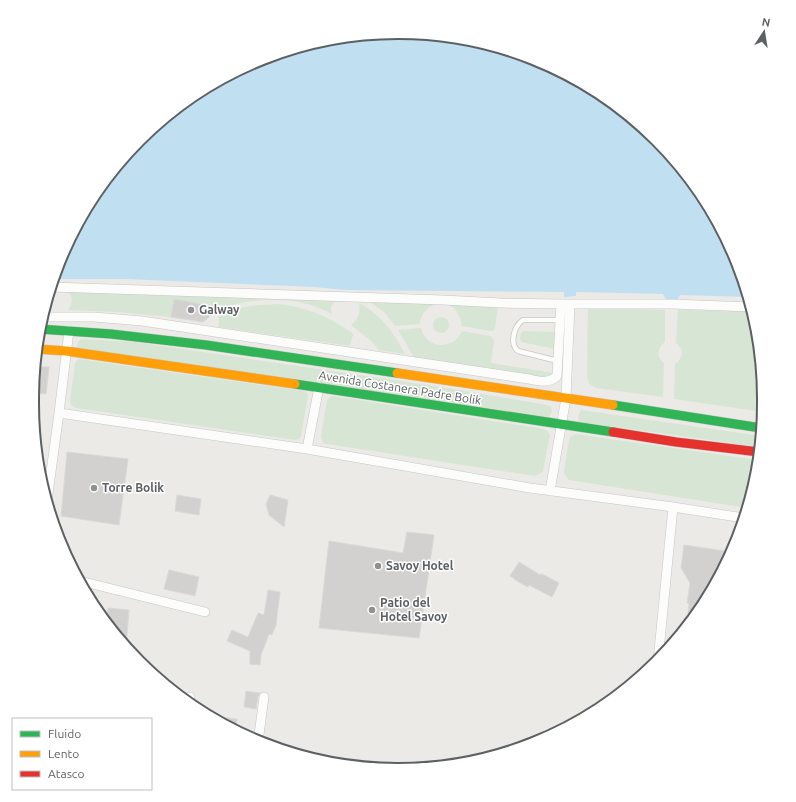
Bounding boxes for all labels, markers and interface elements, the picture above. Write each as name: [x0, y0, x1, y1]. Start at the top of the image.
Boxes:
north arrow: [744, 12, 784, 52]
text: N: [761, 15, 771, 29]
place label: Galway: [199, 303, 240, 316]
marker: Galway: [186, 305, 196, 315]
street label: Avenida Costanera Padre Bolik: [318, 368, 482, 407]
place label: Torre Bolik: [102, 481, 164, 494]
marker: Torre Bolik: [89, 483, 99, 493]
place label: Savoy Hotel: [386, 559, 454, 572]
marker: Savoy Hotel: [373, 561, 383, 571]
place label: Patio del Hotel Savoy: [380, 596, 448, 623]
marker: Patio del Hotel Savoy: [367, 605, 377, 615]
legend: [12, 718, 152, 790]
text: Fluido: [48, 727, 81, 740]
text: Lento: [48, 747, 79, 760]
text: Atasco: [48, 767, 84, 780]

